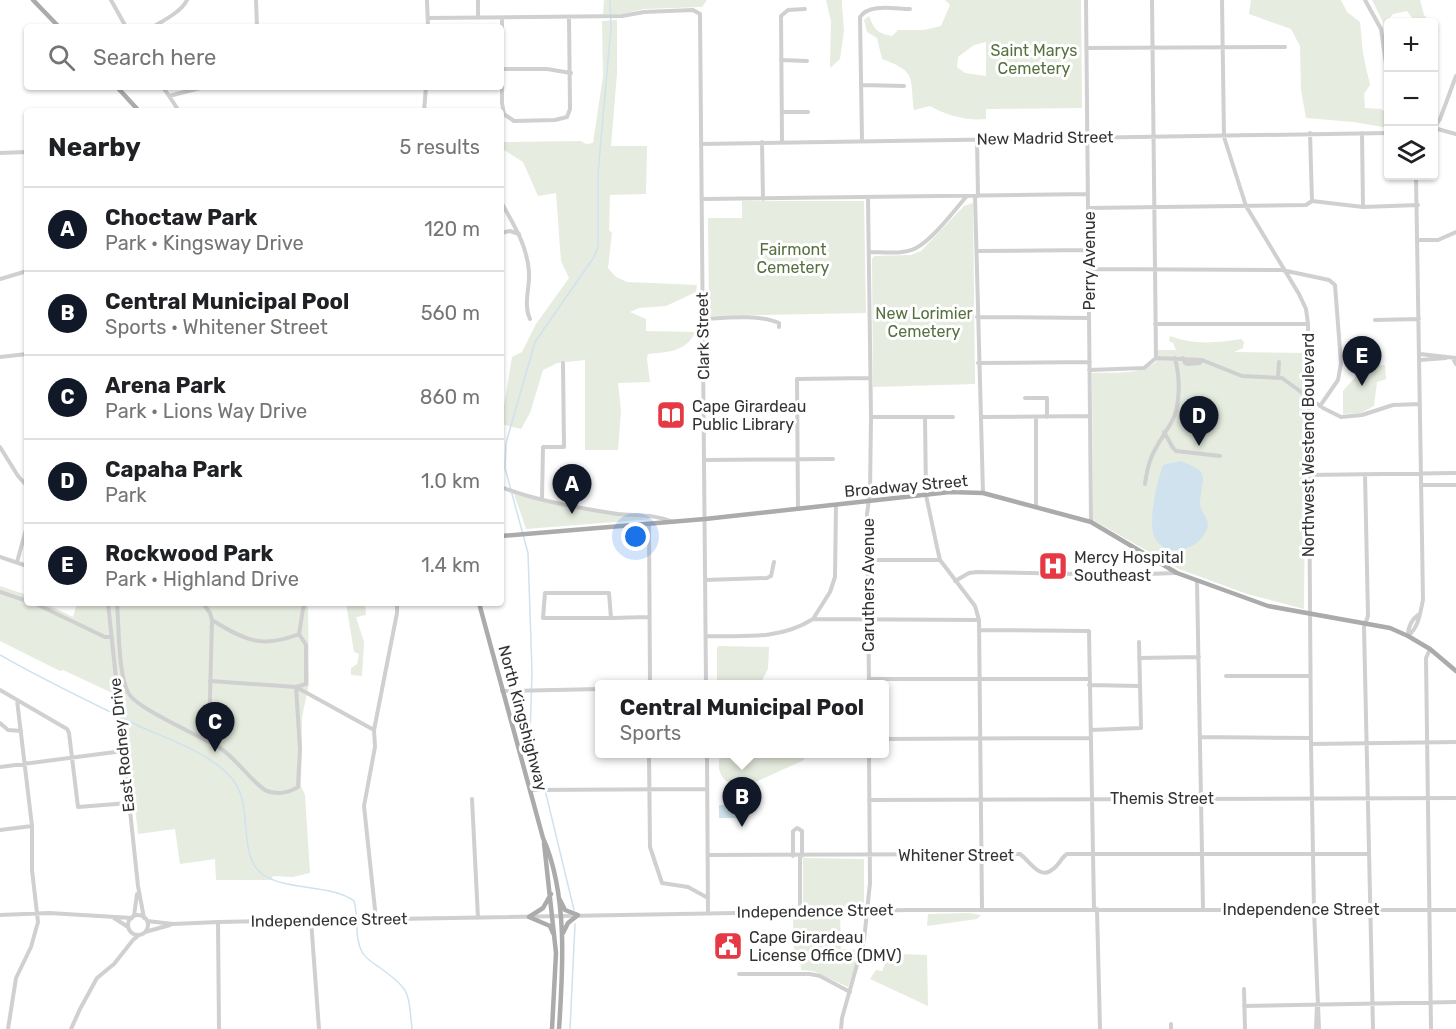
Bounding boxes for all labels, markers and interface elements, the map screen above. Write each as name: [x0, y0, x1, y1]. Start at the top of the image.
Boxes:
map controls: [1384, 18, 1438, 180]
button: +: [1384, 18, 1438, 72]
search box: [24, 24, 504, 90]
icon: search: [45, 41, 78, 74]
park label: Saint Marys Cemetery: [991, 41, 1077, 78]
text: Search here: [93, 44, 216, 71]
button: −: [1384, 72, 1438, 126]
button: layers: [1384, 126, 1438, 180]
street label: New Madrid Street: [976, 127, 1114, 149]
text: Nearby: [48, 132, 141, 163]
text: 5 results: [399, 135, 480, 159]
text: Choctaw Park: [105, 204, 257, 231]
street label: Perry Avenue: [1080, 211, 1099, 311]
text: A: [60, 217, 75, 241]
text: 120 m: [424, 217, 480, 241]
text: Park · Kingsway Drive: [105, 231, 304, 255]
park label: Fairmont Cemetery: [757, 240, 830, 277]
text: Central Municipal Pool: [105, 288, 349, 315]
street label: Clark Street: [693, 292, 713, 380]
text: B: [60, 301, 75, 325]
text: 560 m: [421, 301, 480, 325]
park label: New Lorimier Cemetery: [875, 304, 973, 341]
text: Sports · Whitener Street: [105, 315, 328, 339]
street label: Northwest Westend Boulevard: [1299, 333, 1318, 557]
pin: E: [1342, 336, 1382, 386]
text: Arena Park: [105, 372, 226, 399]
text: C: [60, 385, 75, 409]
text: 860 m: [420, 385, 480, 409]
pin: D: [1180, 396, 1218, 446]
place label: Cape Girardeau Public Library: [692, 397, 806, 434]
text: Park · Lions Way Drive: [105, 399, 307, 423]
library icon: Cape Girardeau Public Library: [655, 399, 687, 431]
text: Capaha Park: [105, 456, 243, 483]
pin: A: [552, 464, 592, 514]
text: D: [60, 469, 75, 493]
text: 1.0 km: [421, 469, 480, 493]
street label: Broadway Street: [843, 471, 969, 501]
text: Park: [105, 483, 147, 507]
street label: Caruthers Avenue: [859, 518, 878, 652]
your location: [621, 522, 650, 551]
text: Rockwood Park: [105, 540, 273, 567]
place label: Mercy Hospital Southeast: [1074, 548, 1184, 585]
hospital icon: Mercy Hospital Southeast: [1037, 550, 1069, 582]
text: E: [61, 553, 74, 577]
text: 1.4 km: [421, 553, 480, 577]
text: Park · Highland Drive: [105, 567, 299, 591]
street label: North Kingshighway: [494, 643, 552, 793]
street label: East Rodney Drive: [105, 677, 139, 813]
popup: [595, 680, 889, 758]
text: Central Municipal Pool: [620, 694, 864, 721]
pin: C: [196, 702, 234, 752]
text: Sports: [620, 721, 681, 745]
pin: B: [722, 778, 762, 827]
street label: Themis Street: [1110, 789, 1214, 808]
street label: Whitener Street: [898, 846, 1014, 865]
street label: Independence Street: [736, 900, 894, 922]
street label: Independence Street: [1223, 900, 1379, 919]
street label: Independence Street: [250, 909, 408, 931]
place label: Cape Girardeau License Office (DMV): [749, 928, 902, 965]
public building icon: Cape Girardeau License Office (DMV): [712, 930, 744, 962]

